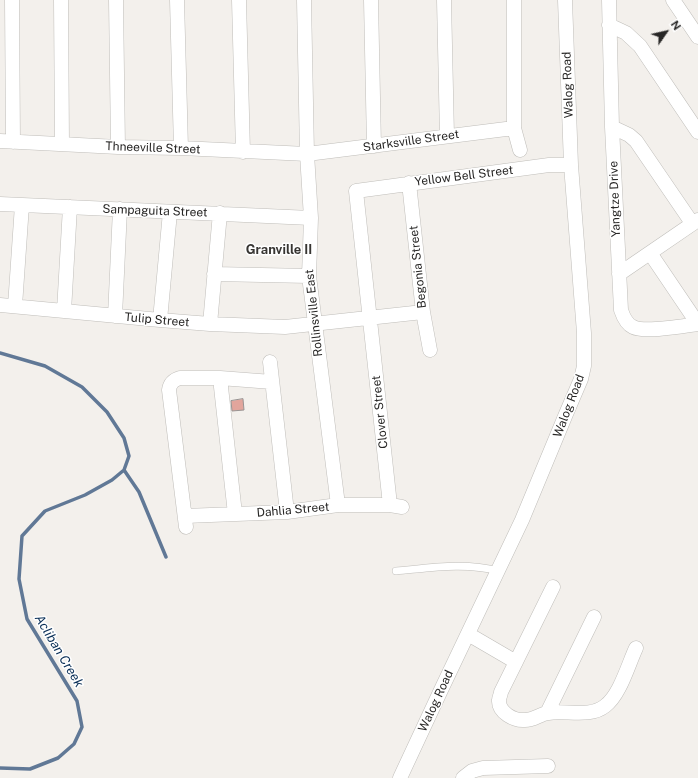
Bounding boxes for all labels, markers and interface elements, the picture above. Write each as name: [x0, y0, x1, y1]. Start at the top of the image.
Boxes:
north arrow: [646, 12, 686, 52]
text: N: [669, 18, 683, 32]
street label: Walog Road: [560, 52, 576, 118]
street label: Starksville Street: [362, 127, 460, 155]
street label: Thneeville Street: [105, 139, 201, 157]
street label: Yangtze Drive: [606, 161, 624, 237]
street label: Yellow Bell Street: [414, 163, 514, 189]
street label: Sampaguita Street: [102, 202, 208, 220]
street label: Begonia Street: [406, 225, 430, 309]
district label: Granville II: [246, 242, 312, 258]
street label: Rollinsville East: [302, 269, 326, 357]
street label: Tulip Street: [124, 310, 190, 330]
street label: Walog Road: [550, 372, 588, 440]
street label: Clover Street: [369, 375, 391, 449]
street label: Dahlia Street: [256, 500, 330, 520]
water label: Acliban Creek: [31, 612, 87, 690]
street label: Walog Road: [415, 668, 457, 734]

